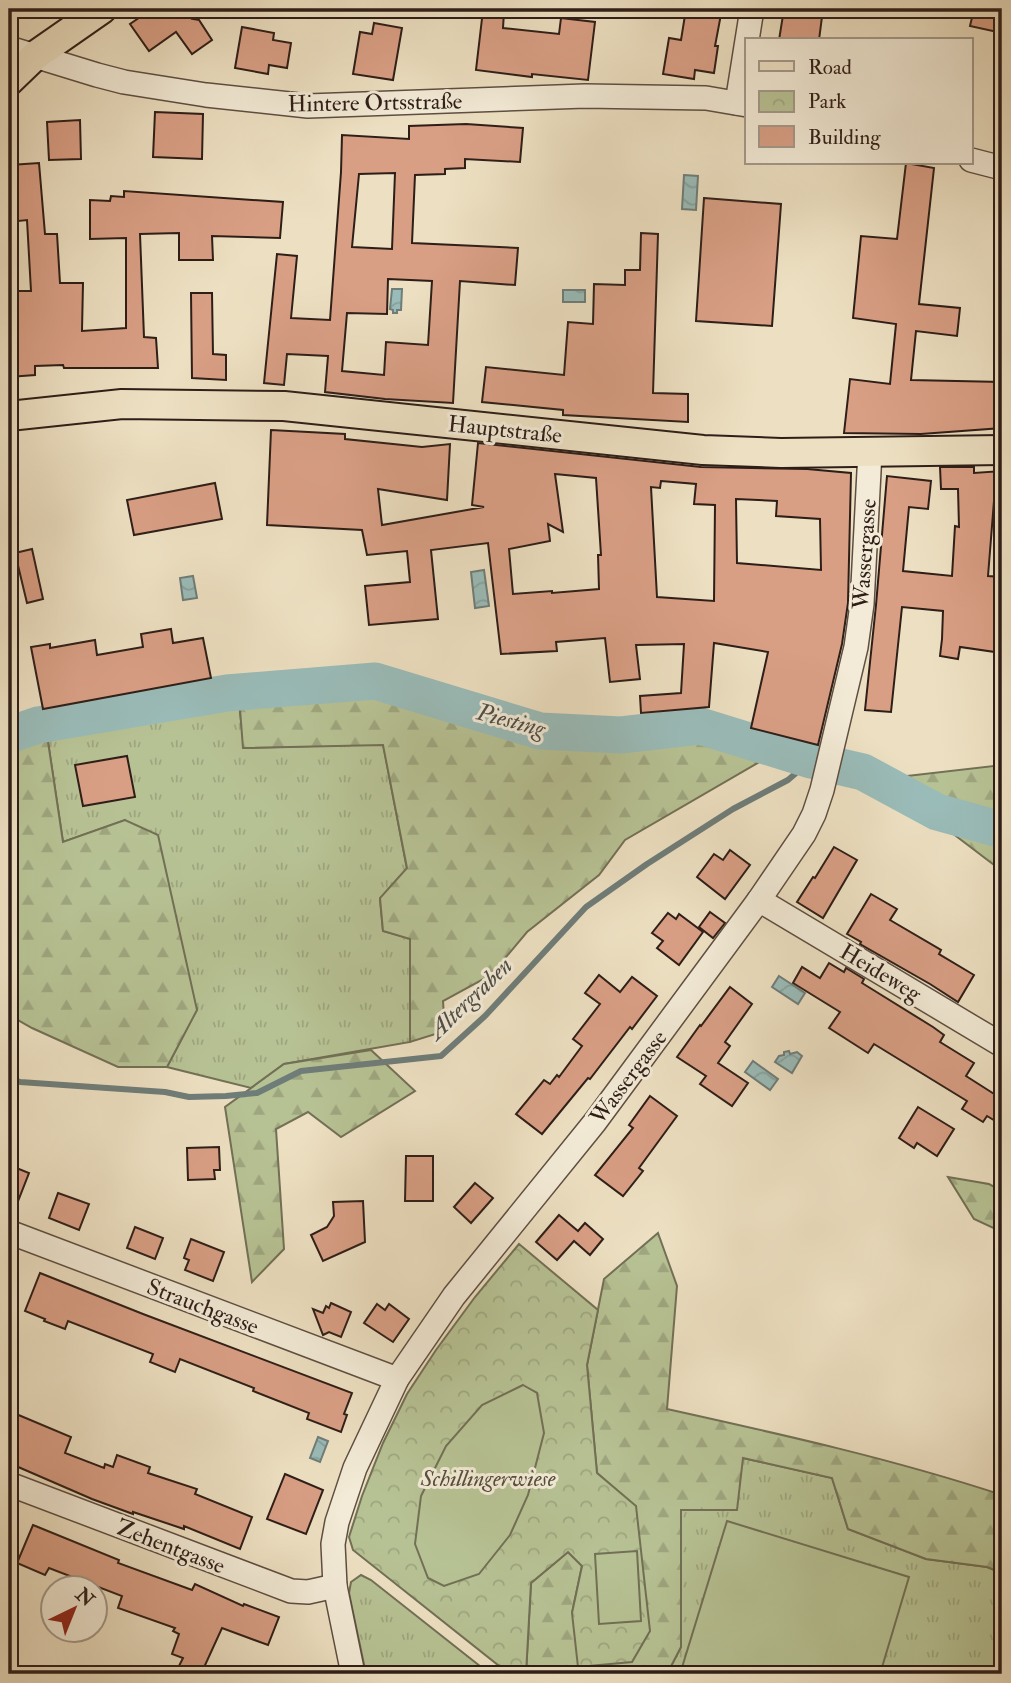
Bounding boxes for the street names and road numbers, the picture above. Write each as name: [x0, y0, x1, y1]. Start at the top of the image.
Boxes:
street label: Hintere Ortsstraße: [287, 86, 463, 119]
street label: Hauptstraße: [446, 409, 564, 451]
street label: Wassergasse: [846, 497, 883, 611]
street label: Heideweg: [835, 937, 927, 1008]
street label: Wassergasse: [583, 1024, 674, 1131]
street label: Strauchgasse: [143, 1272, 263, 1341]
street label: Zehentgasse: [112, 1513, 230, 1581]

